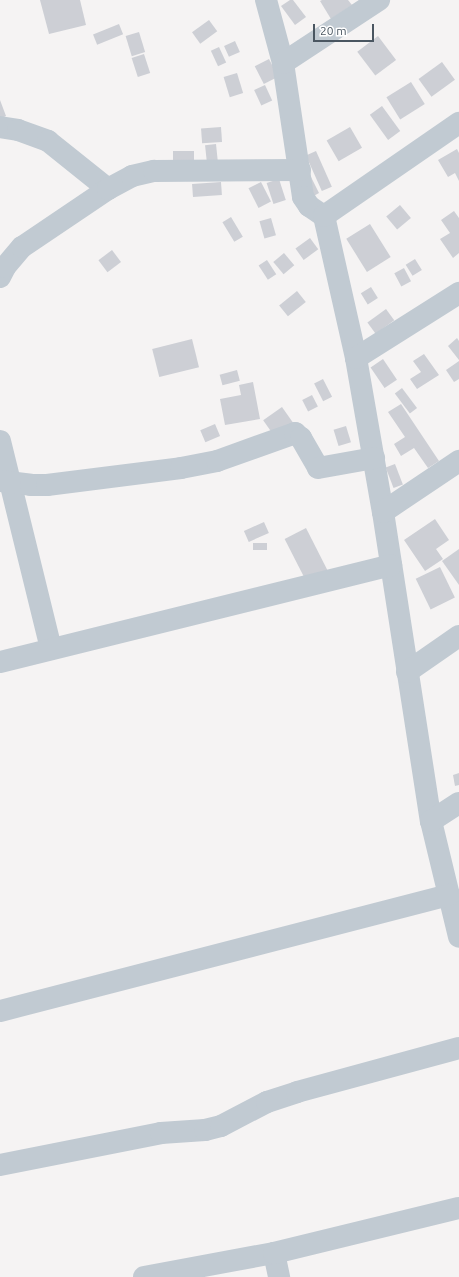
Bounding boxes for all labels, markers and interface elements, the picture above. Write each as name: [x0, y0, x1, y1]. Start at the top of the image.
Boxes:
scale bar: [315, 16, 376, 42]
text: 20 m: [320, 24, 347, 37]

